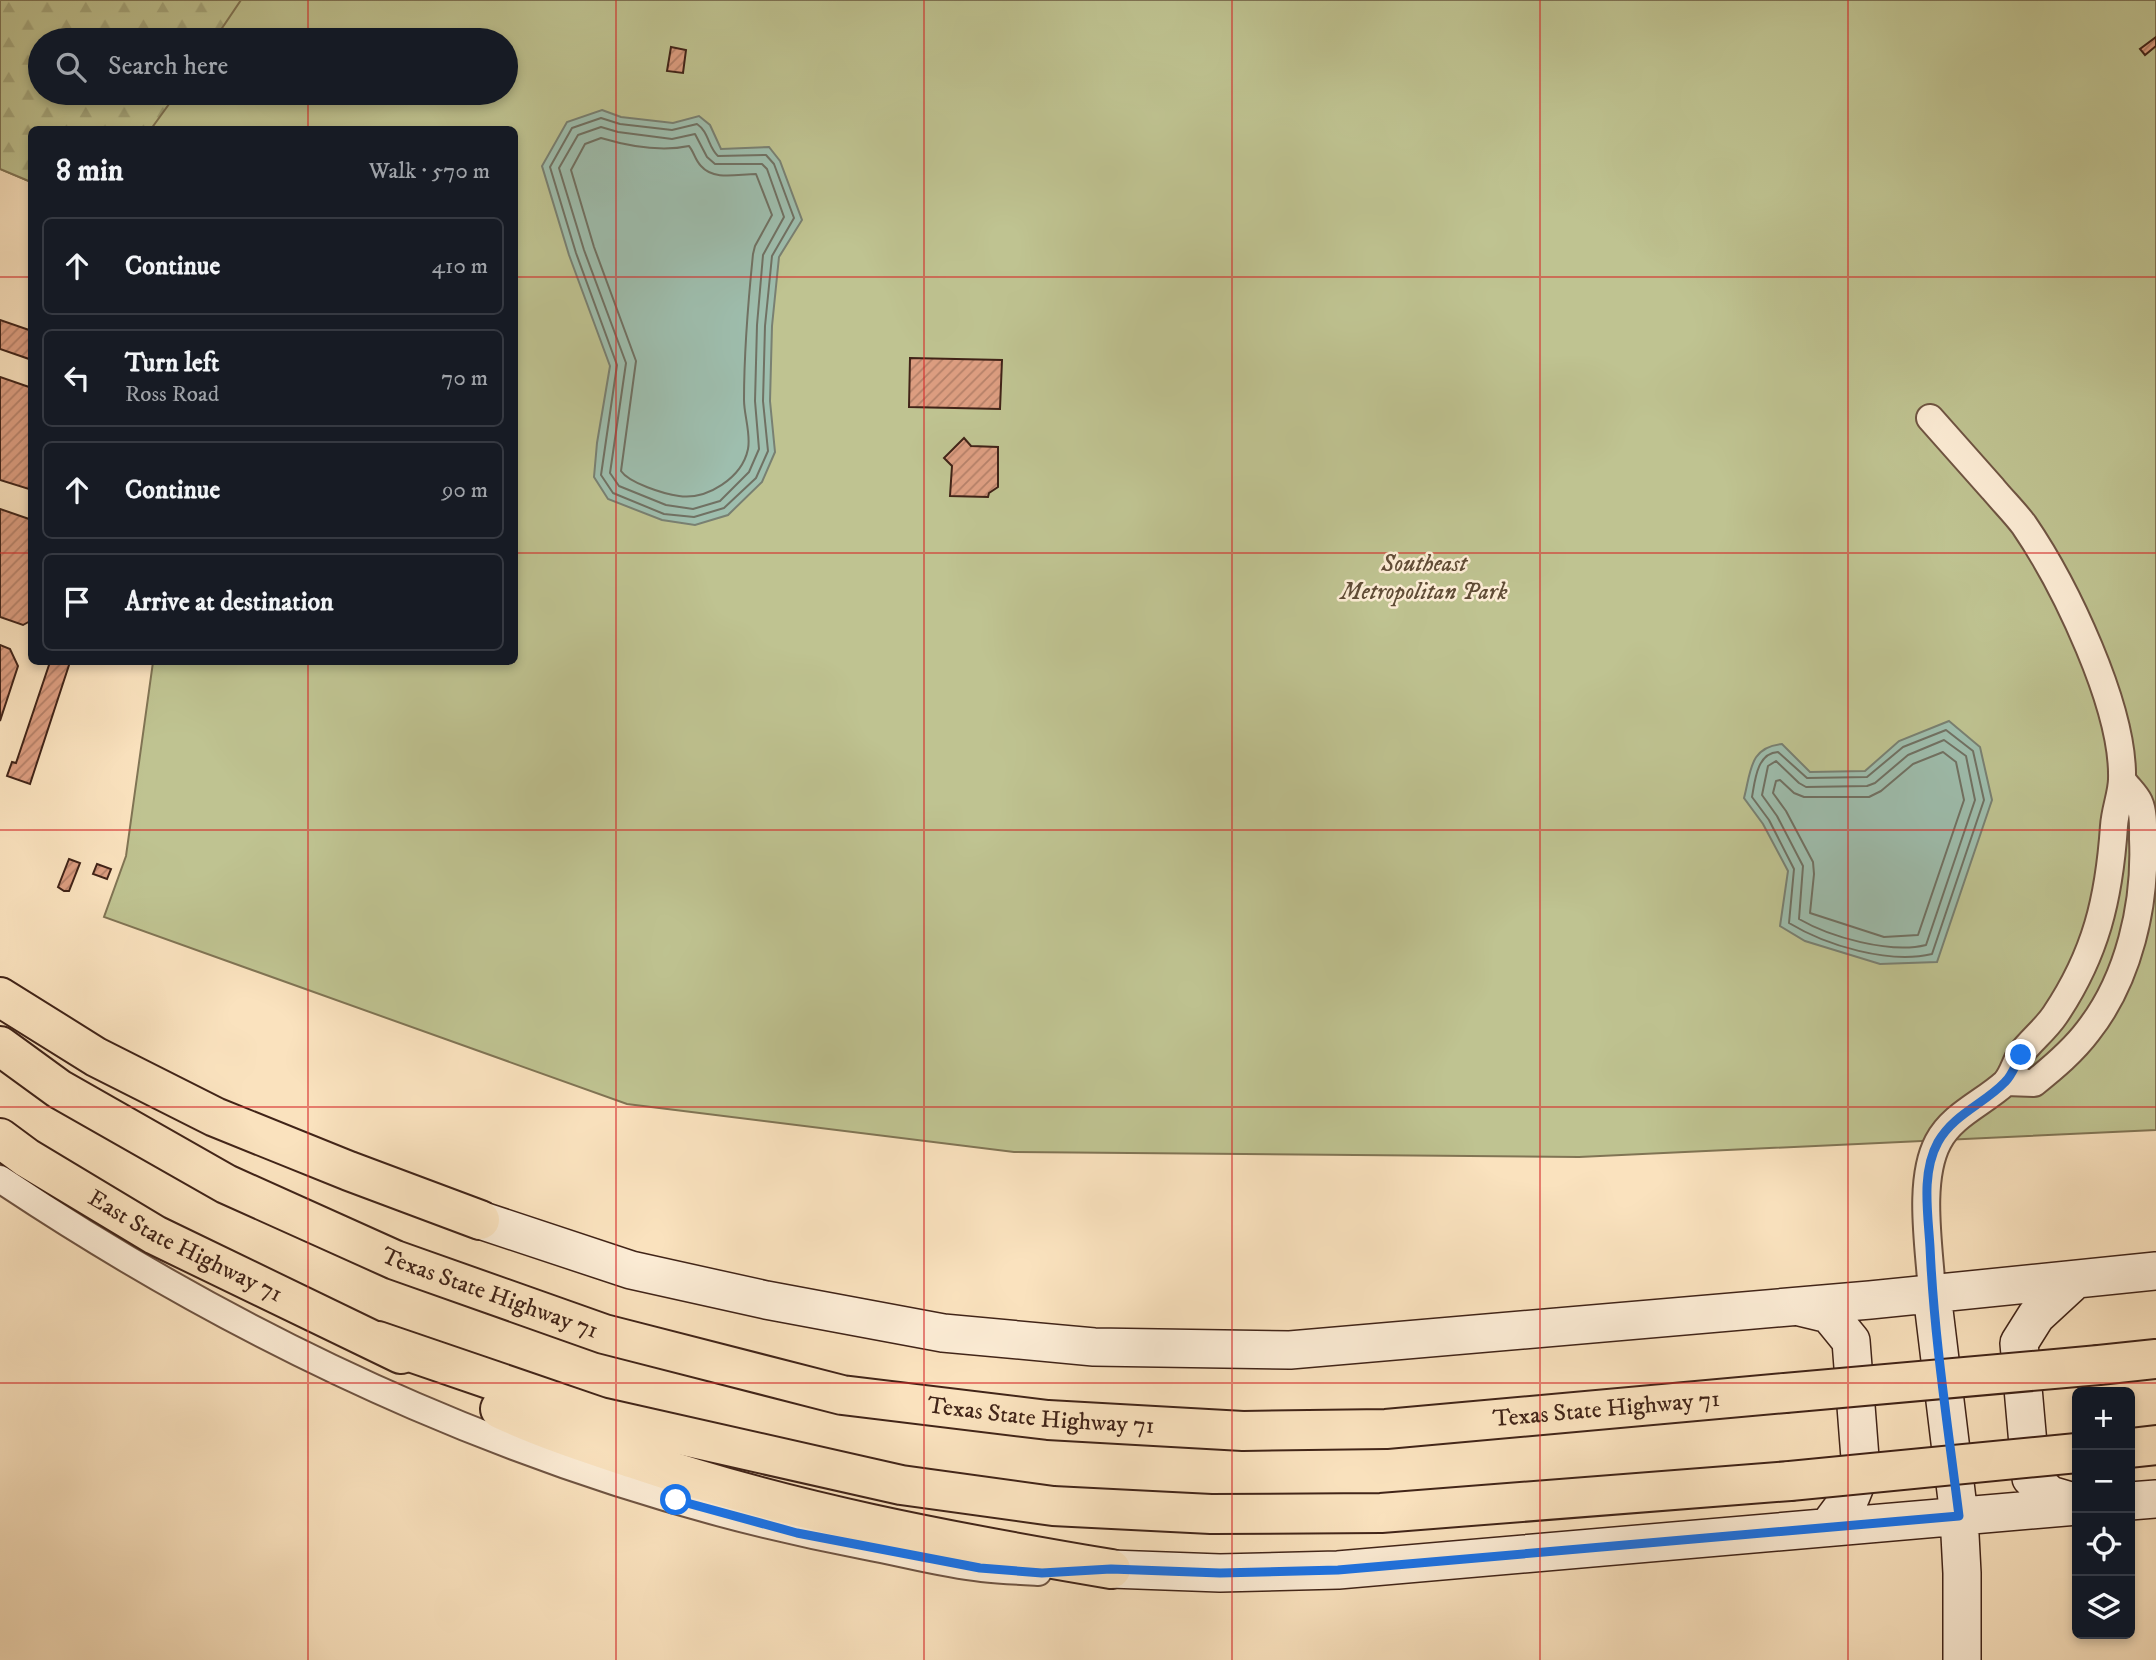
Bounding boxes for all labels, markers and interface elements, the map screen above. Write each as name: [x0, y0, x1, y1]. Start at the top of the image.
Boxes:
search box: [28, 28, 518, 105]
icon: search: [52, 48, 90, 86]
text: Search here: [108, 50, 228, 83]
text: 8 min: [56, 153, 123, 190]
text: Walk · 570 m: [369, 157, 490, 186]
icon: ahead: [58, 247, 96, 285]
text: Continue: [125, 250, 220, 283]
text: 410 m: [432, 252, 488, 281]
text: Turn left: [125, 347, 219, 380]
icon: left: [58, 359, 96, 397]
text: 70 m: [441, 364, 488, 393]
text: Ross Road: [125, 380, 219, 409]
icon: ahead: [58, 471, 96, 509]
text: Continue: [125, 474, 220, 507]
text: 90 m: [442, 476, 488, 505]
park label: Southeast Metropolitan Park: [1339, 549, 1507, 607]
icon: arrive: [58, 583, 96, 621]
text: Arrive at destination: [125, 586, 334, 619]
route end: [2005, 1039, 2036, 1070]
street label: East State Highway 71: [83, 1183, 287, 1309]
street label: Texas State Highway 71: [377, 1241, 602, 1346]
street label: Texas State Highway 71: [1492, 1384, 1721, 1434]
map controls: [2072, 1387, 2135, 1639]
button: +: [2072, 1387, 2135, 1450]
street label: Texas State Highway 71: [926, 1390, 1155, 1441]
button: −: [2072, 1450, 2135, 1513]
route start: [660, 1484, 691, 1515]
button: locate: [2072, 1513, 2135, 1576]
button: layers: [2072, 1576, 2135, 1639]

